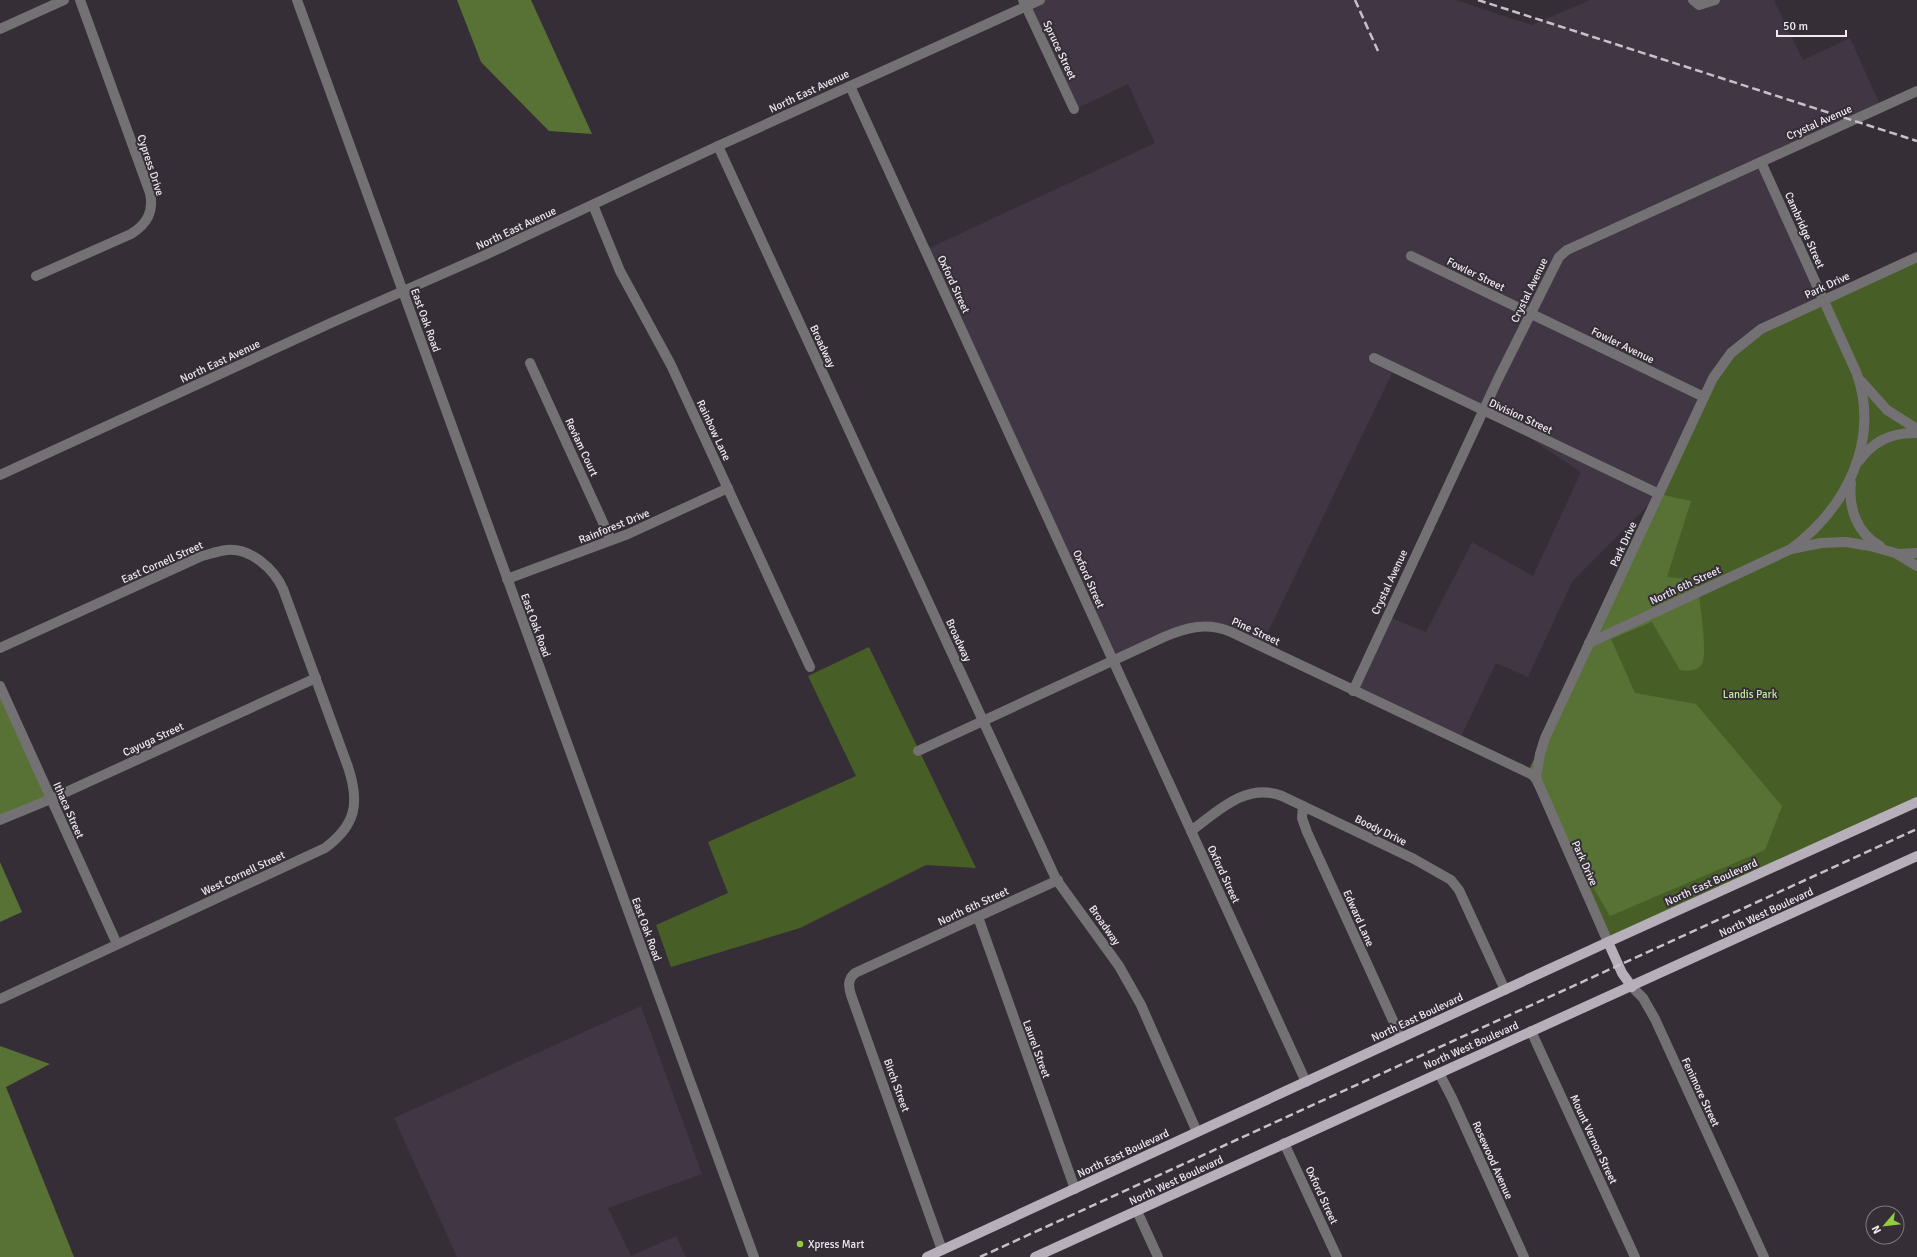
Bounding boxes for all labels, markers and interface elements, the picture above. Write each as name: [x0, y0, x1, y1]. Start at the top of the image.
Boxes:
scale bar: [1777, 12, 1846, 38]
street label: Spruce Street: [1040, 19, 1079, 82]
text: 50 m: [1783, 19, 1808, 34]
street label: North East Avenue: [767, 67, 851, 116]
street label: Crystal Avenue: [1784, 102, 1854, 143]
street label: Cypress Drive: [135, 133, 167, 197]
street label: Cambridge Street: [1782, 190, 1827, 271]
street label: North East Avenue: [474, 204, 558, 253]
street label: Oxford Street: [934, 253, 973, 315]
street label: Fowler Street: [1445, 255, 1507, 294]
street label: Crystal Avenue: [1508, 256, 1551, 325]
street label: Park Drive: [1803, 269, 1852, 302]
street label: East Oak Road: [408, 286, 443, 354]
street label: Broadway: [807, 323, 838, 370]
street label: Fowler Avenue: [1589, 325, 1656, 366]
street label: North East Avenue: [178, 337, 262, 386]
street label: Division Street: [1487, 396, 1555, 437]
street label: Rainbow Lane: [694, 398, 733, 463]
street label: Reviam Court: [562, 416, 601, 479]
street label: Rainforest Drive: [577, 506, 652, 547]
street label: Park Drive: [1607, 520, 1640, 569]
street label: East Cornell Street: [119, 539, 205, 586]
street label: Oxford Street: [1070, 548, 1107, 610]
street label: Crystal Avenue: [1369, 548, 1410, 617]
street label: North 6th Street: [1648, 563, 1723, 608]
street label: East Oak Road: [518, 591, 553, 659]
street label: Pine Street: [1230, 615, 1282, 648]
street label: Broadway: [943, 617, 974, 664]
park label: Landis Park: [1723, 688, 1778, 701]
street label: Cayuga Street: [121, 720, 186, 759]
street label: Ithaca Street: [50, 780, 87, 841]
street label: Boody Drive: [1353, 812, 1409, 849]
street label: Park Drive: [1569, 839, 1600, 888]
street label: Oxford Street: [1204, 843, 1243, 905]
street label: West Cornell Street: [199, 848, 287, 899]
street label: North East Boulevard: [1663, 856, 1760, 909]
street label: North 6th Street: [936, 884, 1011, 929]
street label: North West Boulevard: [1717, 885, 1816, 940]
street label: Edward Lane: [1340, 888, 1377, 948]
street label: East Oak Road: [629, 895, 664, 963]
street label: Broadway: [1086, 903, 1124, 948]
street label: North East Boulevard: [1369, 990, 1465, 1044]
street label: Laurel Street: [1020, 1018, 1053, 1080]
street label: North West Boulevard: [1422, 1019, 1521, 1072]
street label: Fenimore Street: [1679, 1056, 1722, 1129]
street label: Birch Street: [881, 1057, 912, 1114]
street label: Mount Vernon Street: [1567, 1093, 1620, 1186]
street label: Rosewood Avenue: [1469, 1119, 1516, 1201]
street label: North East Boulevard: [1075, 1126, 1171, 1180]
street label: North West Boulevard: [1127, 1153, 1226, 1208]
street label: Oxford Street: [1302, 1164, 1341, 1226]
north arrow: [1865, 1205, 1905, 1245]
text: N: [1869, 1223, 1884, 1236]
place label: Xpress Mart: [808, 1238, 864, 1251]
marker: Xpress Mart: [795, 1239, 805, 1249]

